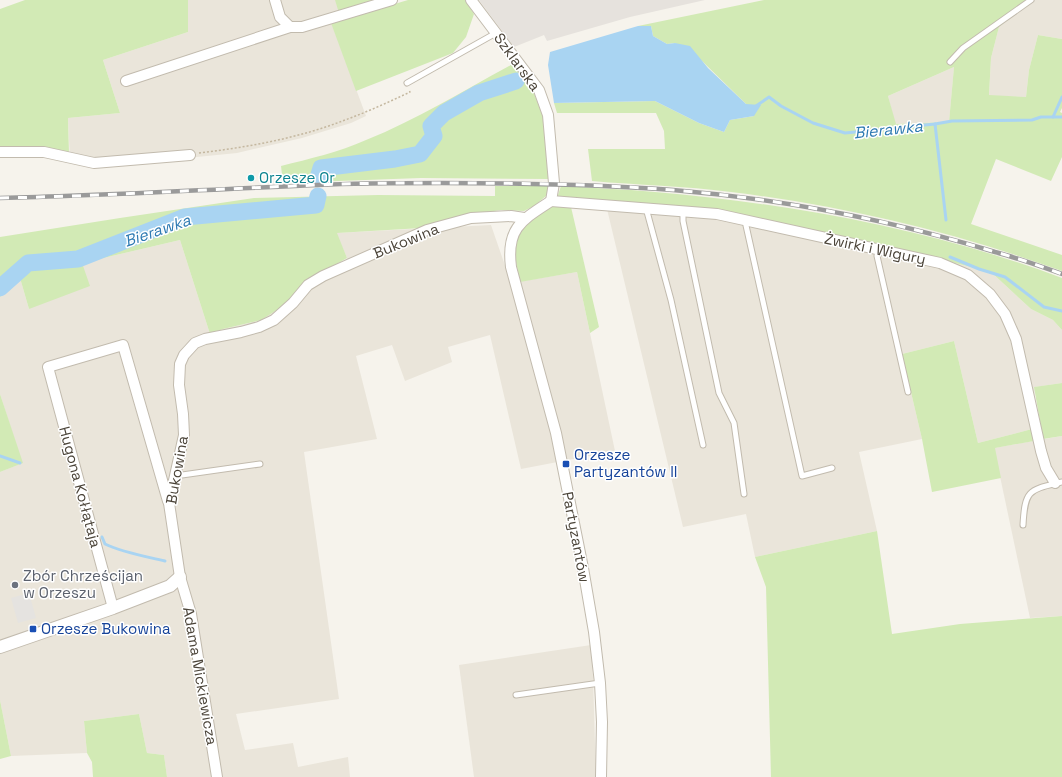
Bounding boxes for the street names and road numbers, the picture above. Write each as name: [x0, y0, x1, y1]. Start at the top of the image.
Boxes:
street label: Szklarska: [490, 29, 545, 95]
street label: Bukowina: [370, 219, 442, 262]
street label: Żwirki i Wigury: [823, 228, 928, 269]
street label: Hugona Kołłątaja: [55, 424, 106, 550]
street label: Bukowina: [161, 434, 192, 506]
street label: Partyzantów: [558, 490, 595, 584]
street label: Adama Mickiewicza: [179, 605, 222, 747]

